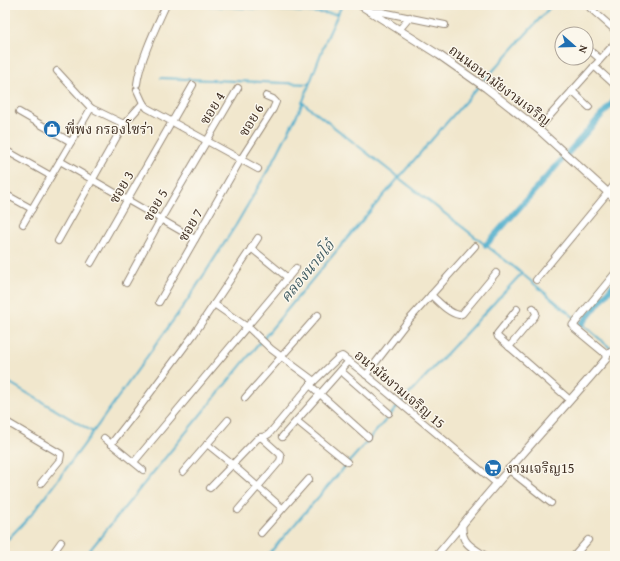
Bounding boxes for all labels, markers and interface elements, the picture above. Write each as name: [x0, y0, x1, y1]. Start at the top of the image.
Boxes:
north arrow: [554, 26, 594, 66]
street label: ถนนอนามัยงามเจริญ: [445, 40, 555, 130]
text: N: [574, 43, 592, 56]
street label: ซอย 4: [194, 88, 230, 128]
street label: ซอย 6: [233, 100, 269, 140]
shop icon: พี่พง กรองโซร่า: [42, 119, 62, 139]
place label: พี่พง กรองโซร่า: [65, 119, 154, 139]
street label: ซอย 3: [104, 167, 138, 207]
street label: ซอย 5: [138, 185, 172, 225]
street label: ซอย 7: [173, 205, 207, 245]
water label: คลองนายโอ๋: [275, 234, 340, 306]
street label: อนามัยงามเจริญ 15: [350, 345, 450, 433]
supermarket icon: งามเจริญ15: [483, 458, 503, 478]
place label: งามเจริญ15: [506, 458, 575, 478]

